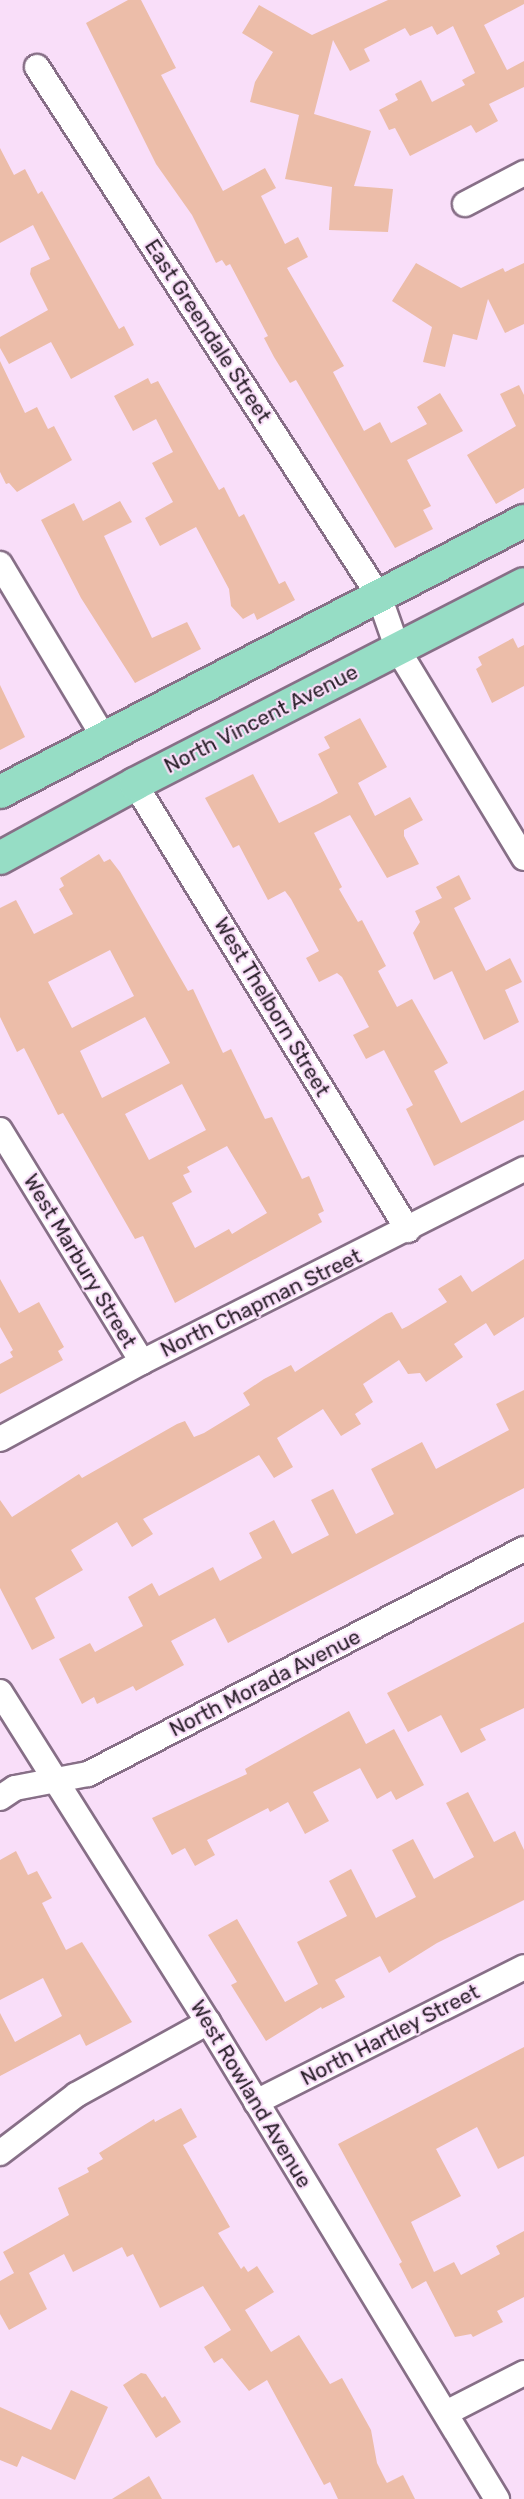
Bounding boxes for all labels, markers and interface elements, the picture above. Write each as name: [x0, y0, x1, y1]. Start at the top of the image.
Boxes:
street label: East Greendale Street: [139, 235, 277, 427]
street label: North Vincent Avenue: [159, 659, 363, 779]
street label: West Thelborn Street: [208, 913, 336, 1101]
street label: West Marbury Street: [18, 1169, 142, 1353]
street label: North Chapman Street: [156, 1243, 366, 1363]
street label: North Morada Avenue: [165, 1624, 365, 1742]
street label: North Hartley Street: [296, 1979, 484, 2091]
street label: West Rowland Avenue: [185, 1995, 317, 2193]

